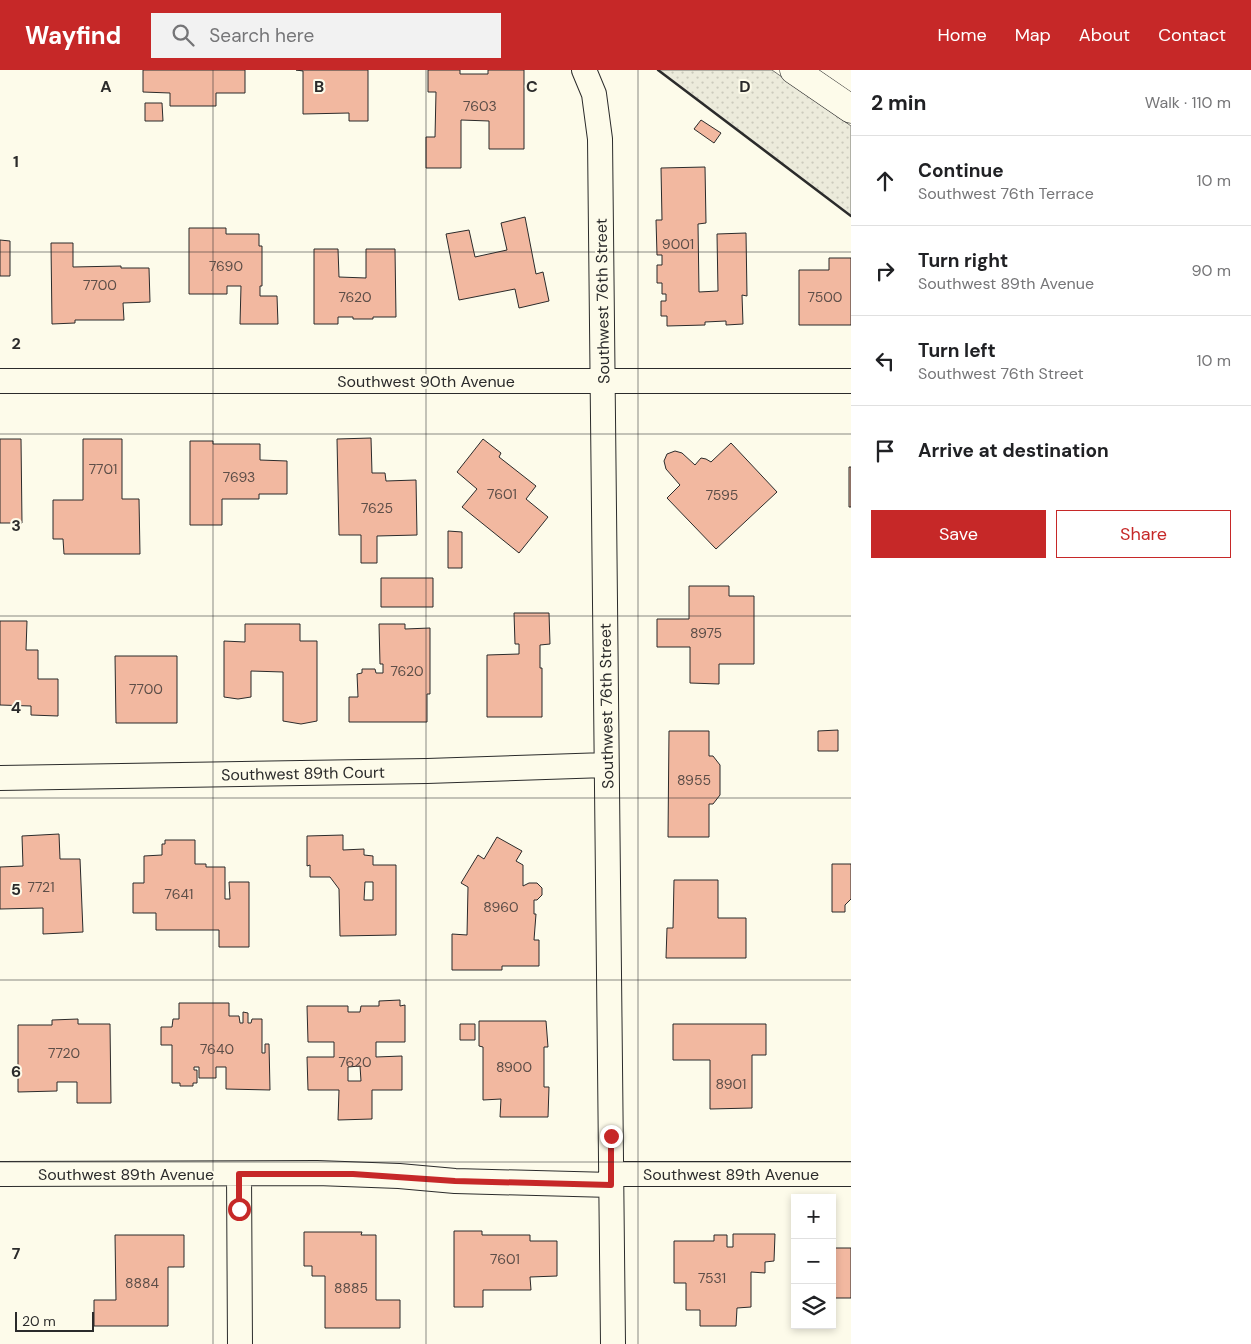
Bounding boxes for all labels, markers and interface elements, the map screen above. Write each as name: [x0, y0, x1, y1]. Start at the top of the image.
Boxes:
search box: [151, 13, 501, 58]
text: Wayfind: [25, 20, 121, 51]
icon: search: [169, 21, 197, 49]
text: Search here: [209, 23, 314, 48]
text: Home: [937, 23, 987, 47]
text: Map: [1015, 23, 1051, 47]
text: About: [1079, 23, 1130, 47]
text: Contact: [1158, 23, 1226, 47]
text: A: [100, 76, 112, 97]
text: B: [314, 76, 324, 97]
text: C: [526, 76, 538, 97]
text: D: [739, 76, 751, 97]
text: 2 min: [871, 89, 927, 117]
text: Walk · 110 m: [1145, 92, 1231, 113]
house number: 7603: [463, 97, 497, 115]
text: 1: [13, 151, 19, 172]
text: Continue: [918, 158, 1004, 183]
icon: ahead: [871, 167, 899, 195]
text: 10 m: [1197, 170, 1231, 191]
text: Southwest 76th Terrace: [918, 183, 1094, 204]
street label: Southwest 76th Street: [591, 218, 614, 384]
house number: 9001: [662, 235, 694, 253]
text: Turn right: [918, 248, 1008, 273]
house number: 7690: [209, 257, 243, 275]
icon: right: [871, 257, 899, 285]
text: 90 m: [1191, 260, 1231, 281]
text: Southwest 89th Avenue: [918, 273, 1094, 294]
house number: 7700: [83, 276, 117, 294]
house number: 7620: [338, 288, 372, 306]
house number: 7500: [808, 288, 842, 306]
text: 2: [11, 333, 21, 354]
text: Turn left: [918, 338, 996, 363]
icon: left: [871, 347, 899, 375]
text: 10 m: [1197, 350, 1231, 371]
text: Southwest 76th Street: [918, 363, 1084, 384]
street label: Southwest 90th Avenue: [337, 371, 515, 392]
icon: arrive: [871, 437, 899, 465]
text: Arrive at destination: [918, 438, 1109, 463]
house number: 7701: [89, 460, 117, 478]
house number: 7693: [223, 468, 255, 486]
house number: 7601: [487, 485, 517, 503]
house number: 7595: [706, 486, 738, 504]
house number: 7625: [361, 499, 393, 517]
button: Save: [871, 510, 1046, 558]
button: Share: [1056, 510, 1231, 558]
text: 3: [11, 515, 21, 536]
street label: Southwest 76th Street: [595, 623, 618, 789]
house number: 8975: [690, 624, 722, 642]
house number: 7620: [390, 662, 424, 680]
house number: 7700: [129, 680, 163, 698]
text: 4: [11, 697, 21, 718]
street label: Southwest 89th Court: [221, 762, 385, 785]
house number: 8955: [677, 771, 711, 789]
house number: 7721: [27, 878, 55, 896]
text: 5: [11, 879, 21, 900]
house number: 7641: [165, 885, 193, 903]
house number: 8960: [483, 898, 519, 916]
house number: 7640: [200, 1040, 234, 1058]
house number: 7720: [48, 1044, 80, 1062]
house number: 7620: [338, 1053, 372, 1071]
house number: 8900: [496, 1058, 532, 1076]
text: 6: [11, 1061, 21, 1082]
house number: 8901: [716, 1075, 746, 1093]
route end: [600, 1125, 623, 1148]
street label: Southwest 89th Avenue: [38, 1164, 214, 1185]
street label: Southwest 89th Avenue: [643, 1164, 819, 1185]
map controls: [791, 1194, 836, 1329]
button: +: [791, 1194, 836, 1239]
route start: [228, 1198, 251, 1221]
button: −: [791, 1239, 836, 1284]
text: 7: [12, 1243, 21, 1264]
house number: 7601: [490, 1250, 520, 1268]
house number: 7531: [698, 1269, 726, 1287]
house number: 8884: [125, 1274, 160, 1292]
house number: 8885: [334, 1279, 368, 1297]
button: layers: [791, 1284, 836, 1329]
scale bar: [15, 1309, 94, 1332]
text: 20 m: [22, 1312, 56, 1330]

